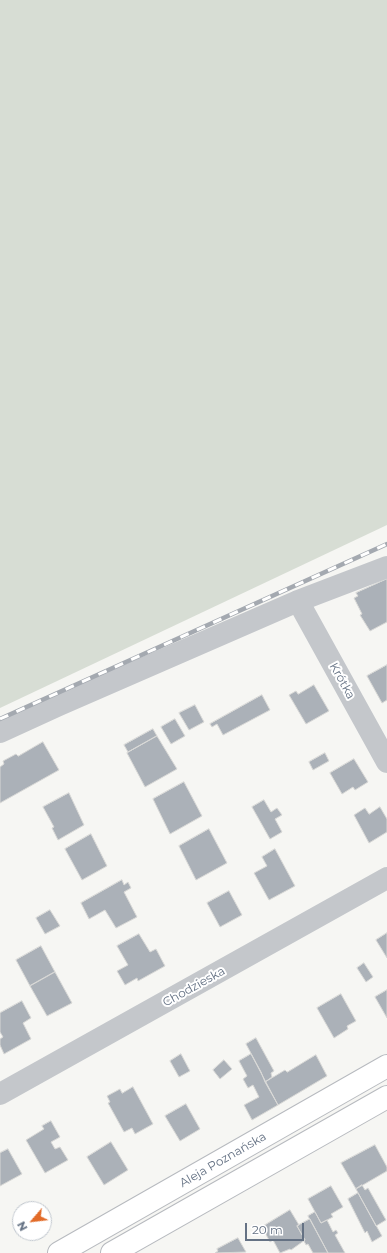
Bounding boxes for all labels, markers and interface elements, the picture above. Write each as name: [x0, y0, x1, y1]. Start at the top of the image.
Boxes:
street label: Krótka: [326, 660, 358, 702]
street label: Chodzieska: [160, 964, 228, 1010]
street label: Aleja Poznańska: [177, 1129, 269, 1191]
north arrow: [12, 1201, 52, 1241]
scale bar: [247, 1215, 306, 1241]
text: N: [14, 1219, 31, 1233]
text: 20 m: [252, 1222, 283, 1237]

